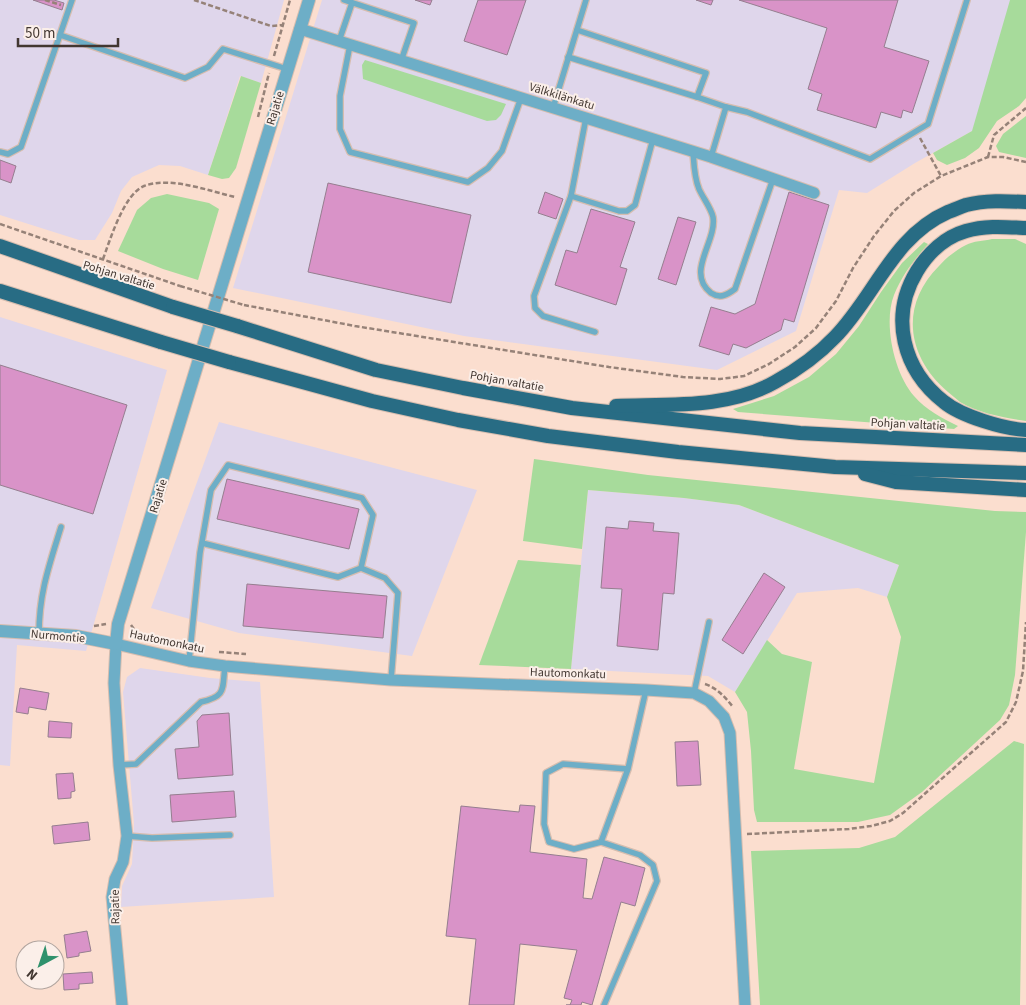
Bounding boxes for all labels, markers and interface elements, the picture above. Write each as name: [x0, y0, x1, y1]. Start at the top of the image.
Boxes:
scale bar: [18, 15, 118, 47]
text: 50 m: [25, 23, 55, 44]
street label: Välkkilänkatu: [527, 78, 597, 115]
street label: Rajatie: [262, 89, 289, 127]
street label: Pohjan valtatie: [81, 256, 157, 295]
street label: Pohjan valtatie: [469, 367, 545, 396]
street label: Pohjan valtatie: [870, 414, 946, 435]
street label: Rajatie: [145, 477, 172, 515]
street label: Hautomonkatu: [128, 625, 206, 658]
street label: Nurmontie: [30, 626, 86, 647]
street label: Hautomonkatu: [530, 664, 606, 683]
street label: Rajatie: [107, 889, 124, 924]
north arrow: [15, 940, 65, 990]
text: N: [22, 964, 42, 985]

